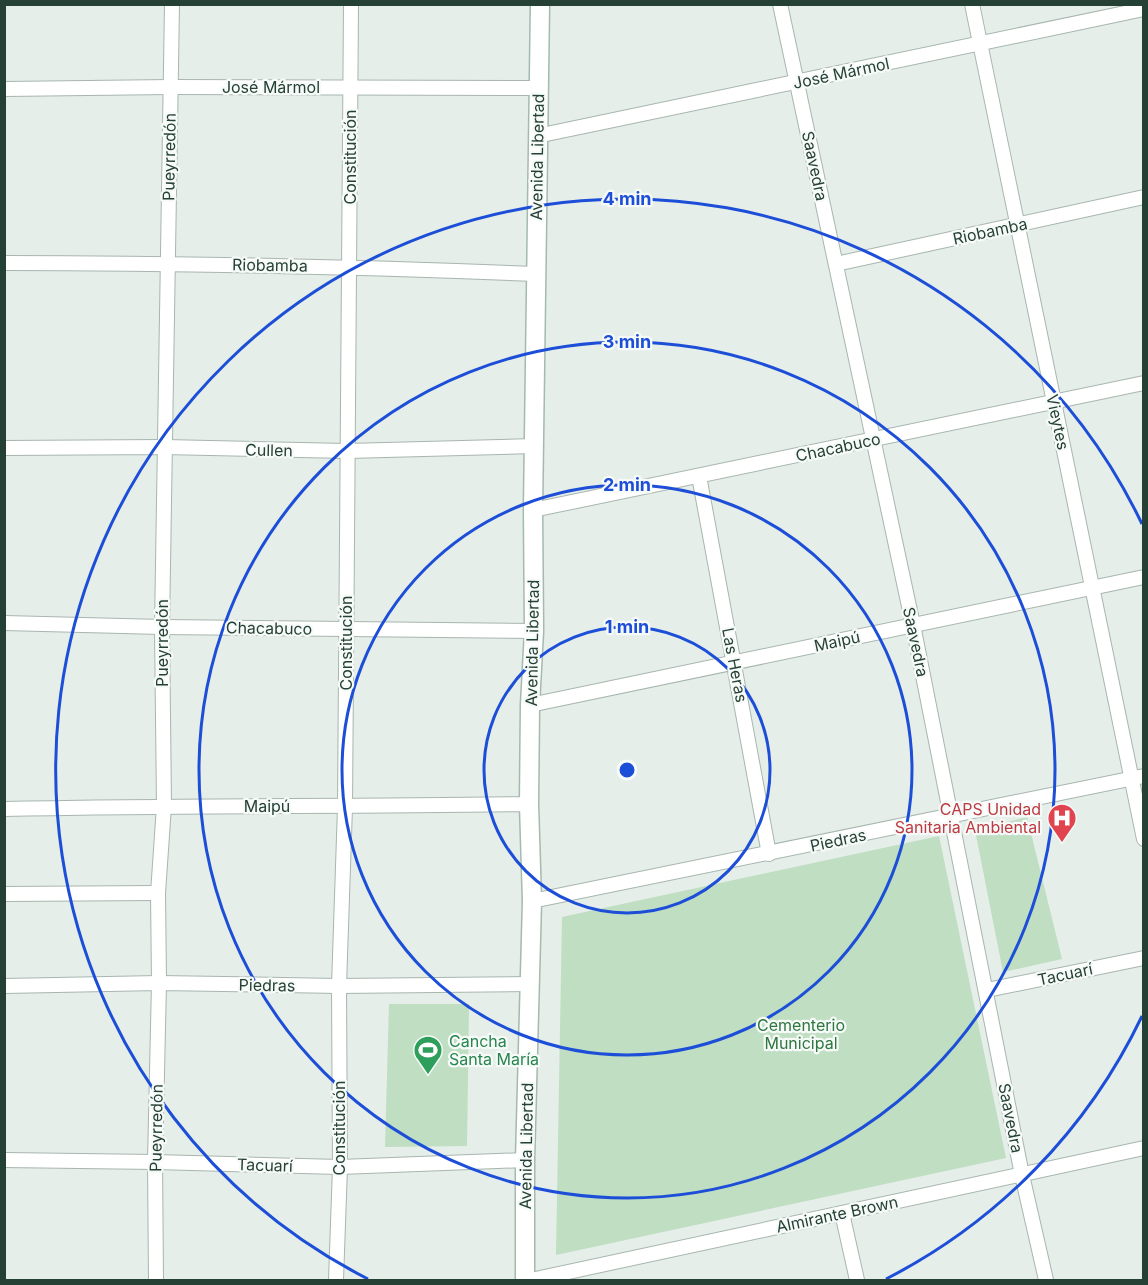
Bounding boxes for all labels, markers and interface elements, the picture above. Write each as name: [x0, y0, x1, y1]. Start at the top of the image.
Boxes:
street label: José Mármol: [791, 53, 891, 93]
street label: José Mármol: [222, 77, 320, 97]
street label: Avenida Libertad: [526, 93, 548, 221]
street label: Constitución: [340, 109, 360, 205]
street label: Pueyrredón: [158, 113, 180, 201]
street label: Saavedra: [798, 129, 832, 203]
text: 4 min: [603, 188, 651, 209]
street label: Riobamba: [951, 213, 1029, 249]
street label: Riobamba: [232, 254, 308, 276]
text: 3 min: [603, 331, 651, 352]
street label: Vieytes: [1042, 393, 1074, 451]
street label: Chacabuco: [794, 428, 882, 466]
street label: Cullen: [245, 440, 293, 460]
text: 2 min: [603, 474, 651, 495]
street label: Avenida Libertad: [521, 579, 543, 707]
street label: Constitución: [336, 595, 356, 691]
street label: Pueyrredón: [152, 599, 172, 687]
street label: Saavedra: [899, 605, 933, 679]
text: 1 min: [605, 616, 649, 637]
street label: Chacabuco: [226, 617, 312, 639]
street label: Las Heras: [718, 626, 752, 704]
street label: Maipú: [812, 626, 862, 656]
centre of rings: [617, 760, 637, 780]
street label: Maipú: [244, 796, 290, 816]
place label: CAPS Unidad Sanitaria Ambiental: [895, 799, 1041, 837]
hospital icon: CAPS Unidad Sanitaria Ambiental: [1046, 802, 1078, 844]
street label: Piedras: [808, 824, 868, 856]
street label: Tacuarí: [1036, 958, 1095, 990]
street label: Piedras: [238, 975, 296, 995]
park label: Cementerio Municipal: [757, 1015, 845, 1053]
place label: Cancha Santa María: [449, 1031, 539, 1069]
sports icon: Cancha Santa María: [412, 1034, 444, 1076]
street label: Constitución: [329, 1080, 349, 1176]
street label: Saavedra: [994, 1081, 1028, 1155]
street label: Avenida Libertad: [515, 1082, 537, 1210]
street label: Pueyrredón: [145, 1084, 167, 1172]
street label: Tacuarí: [237, 1154, 293, 1176]
street label: Almirante Brown: [774, 1191, 900, 1237]

